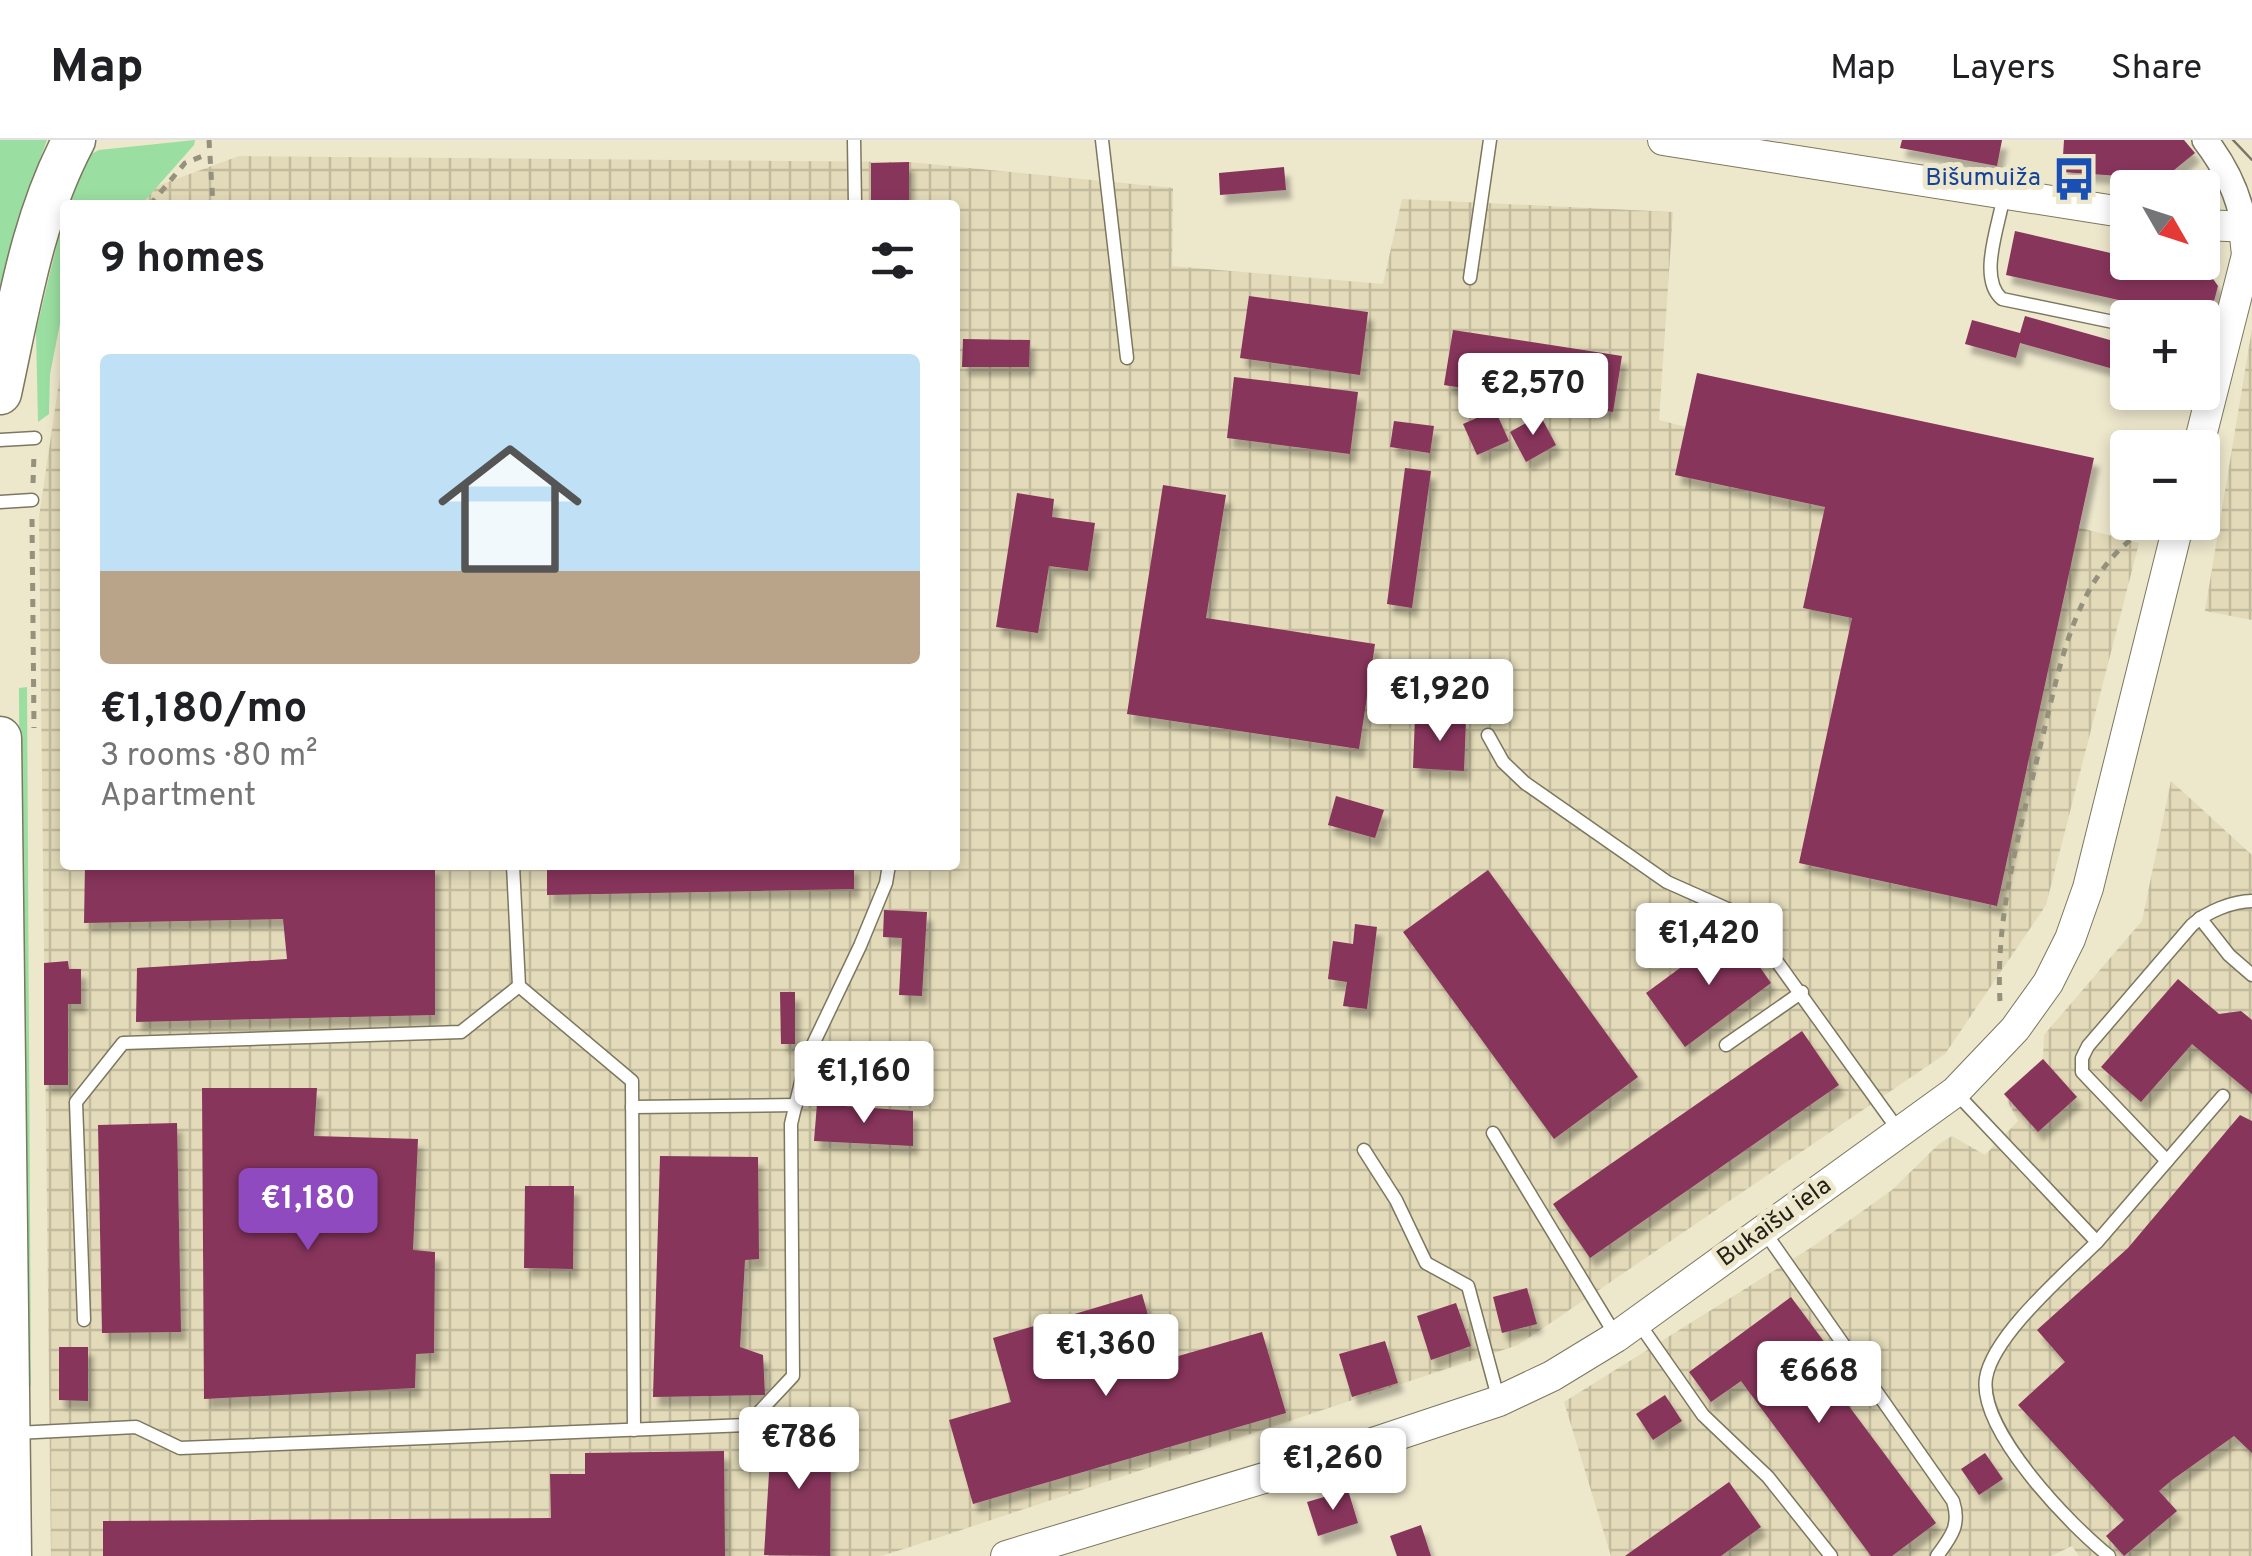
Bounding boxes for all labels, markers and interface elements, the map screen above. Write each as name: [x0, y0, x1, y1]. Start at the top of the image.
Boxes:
text: Map: [50, 39, 144, 99]
text: Map: [1830, 47, 1896, 91]
text: Layers: [1951, 47, 2056, 91]
text: Share: [2111, 47, 2202, 91]
bus stop icon: Bišumuiža: [2050, 155, 2098, 203]
place label: Bišumuiža: [1925, 163, 2041, 195]
north arrow: [2110, 170, 2220, 280]
map controls: [2110, 170, 2220, 540]
icon: filters: [865, 233, 920, 288]
text: 9 homes: [100, 234, 265, 287]
button: +: [2110, 300, 2220, 410]
pin: €2,570: [1452, 353, 1614, 438]
text: €2,570: [1480, 365, 1586, 405]
icon: home: [420, 419, 600, 599]
button: −: [2110, 430, 2220, 540]
pin: €1,920: [1359, 659, 1521, 744]
text: €1,920: [1389, 671, 1491, 711]
text: €1,180/mo: [100, 684, 307, 737]
text: 3 rooms · 80 m²: [100, 737, 318, 777]
text: Apartment: [100, 777, 256, 817]
pin: €1,420: [1628, 903, 1790, 988]
text: €1,420: [1658, 915, 1760, 955]
pin: €1,160: [783, 1041, 945, 1126]
text: €1,160: [817, 1053, 911, 1093]
pin: €1,180: [227, 1168, 389, 1253]
street label: Bukaišu iela: [1712, 1171, 1838, 1275]
text: €1,180: [261, 1180, 355, 1220]
pin: €1,360: [1025, 1314, 1187, 1399]
text: €1,360: [1055, 1326, 1157, 1366]
pin: €668: [1760, 1341, 1878, 1426]
text: €668: [1779, 1353, 1859, 1393]
pin: €786: [740, 1407, 858, 1492]
text: €786: [761, 1419, 837, 1459]
pin: €1,260: [1252, 1428, 1414, 1513]
text: €1,260: [1282, 1440, 1384, 1480]

